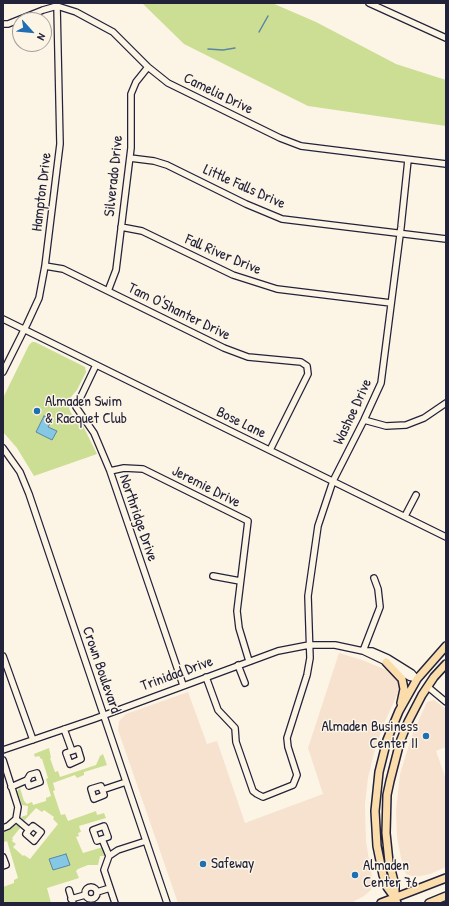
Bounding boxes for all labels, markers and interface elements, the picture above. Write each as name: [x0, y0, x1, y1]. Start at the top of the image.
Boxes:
north arrow: [12, 12, 52, 52]
text: N: [34, 31, 49, 43]
street label: Camelia Drive: [180, 69, 256, 119]
street label: Silverado Drive: [101, 135, 127, 217]
street label: Hampton Drive: [28, 152, 56, 232]
street label: Little Falls Drive: [200, 161, 288, 213]
street label: Fall River Drive: [182, 231, 264, 279]
street label: Tam O'Shanter Drive: [125, 279, 233, 345]
street label: Washoe Drive: [330, 376, 376, 448]
place label: Almaden Swim & Racquet Club: [45, 393, 127, 428]
street label: Bose Lane: [213, 403, 269, 443]
marker: Almaden Swim & Racquet Club: [32, 406, 42, 416]
street label: Jeremie Drive: [169, 462, 243, 512]
street label: Northridge Drive: [115, 472, 161, 564]
street label: Crown Boulevard: [78, 624, 124, 716]
street label: Trinidad Drive: [138, 653, 216, 695]
place label: Almaden Business Center II: [322, 718, 418, 753]
marker: Almaden Business Center II: [421, 731, 431, 741]
place label: Safeway: [211, 855, 254, 873]
place label: Almaden Center 76: [363, 857, 418, 892]
marker: Safeway: [198, 859, 208, 869]
marker: Almaden Center 76: [350, 870, 360, 880]

